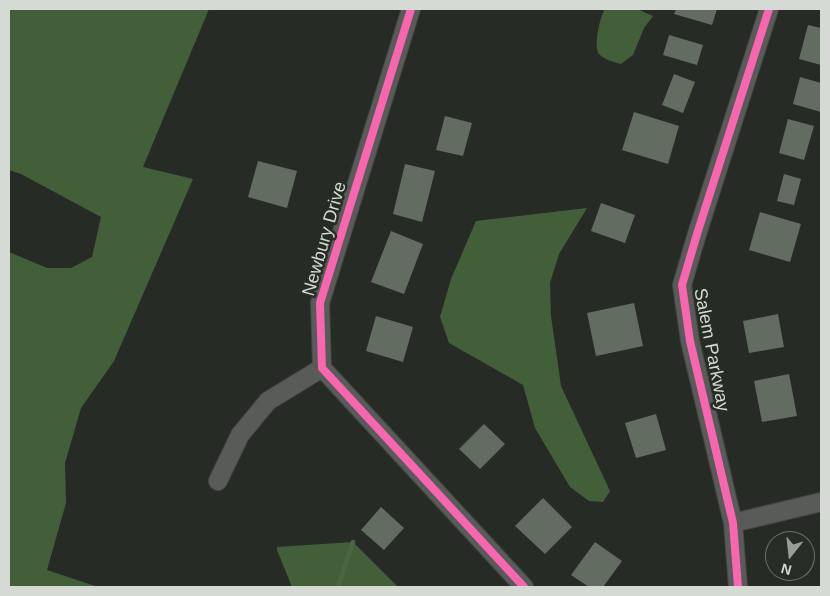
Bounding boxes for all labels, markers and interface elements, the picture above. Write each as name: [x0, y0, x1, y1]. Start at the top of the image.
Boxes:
street label: Newbury Drive: [298, 179, 352, 299]
street label: Salem Parkway: [688, 287, 734, 413]
north arrow: [765, 531, 815, 581]
text: N: [779, 560, 793, 579]

